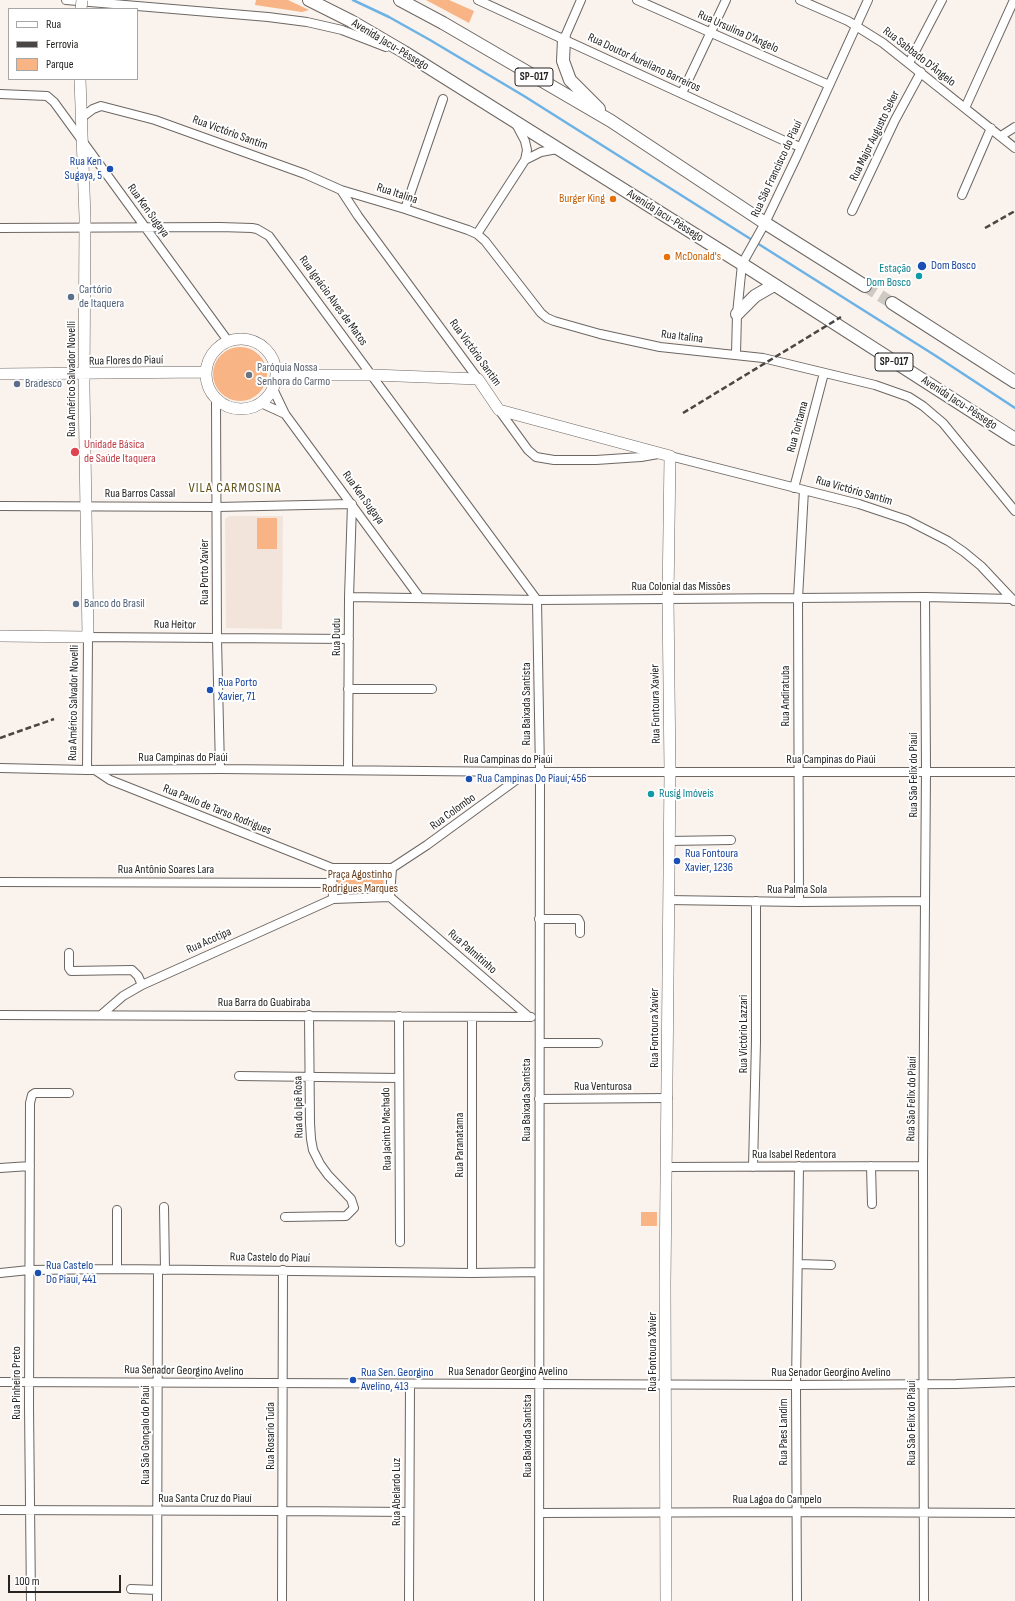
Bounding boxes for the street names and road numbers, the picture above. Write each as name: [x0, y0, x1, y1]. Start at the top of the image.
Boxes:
street label: Rua Ursulina D'Angelo: [695, 8, 781, 56]
street label: Avenida Jacu-Pêssego: [349, 16, 431, 74]
street label: Rua Sabbado D'Ângelo: [880, 24, 958, 90]
street label: Rua Doutor Áureliano Barreiros: [585, 31, 703, 95]
road number: SP-017: [515, 68, 553, 86]
street label: Rua Major Augusto Seker: [847, 89, 903, 183]
street label: Rua Victório Santim: [190, 113, 270, 153]
street label: Rua São Francisco do Piauí: [748, 118, 806, 220]
street label: Rua Ken Sugaya: [124, 181, 172, 241]
street label: Rua Italina: [375, 181, 419, 207]
street label: Avenida Jacu-Pêssego: [624, 187, 706, 245]
street label: Rua Ignácio Alves de Matos: [296, 253, 370, 349]
street label: Rua Victório Santim: [446, 317, 504, 389]
street label: Rua Américo Salvador Novelli: [65, 321, 79, 437]
street label: Rua Italina: [660, 327, 704, 347]
street label: Rua Flores do Piauí: [89, 353, 163, 369]
road number: SP-017: [875, 353, 913, 371]
street label: Avenida Jacu-Pêssego: [918, 373, 1000, 433]
street label: Rua Toritama: [784, 400, 812, 454]
street label: Rua Ken Sugaya: [339, 468, 387, 528]
street label: Rua Victório Santim: [814, 473, 894, 509]
street label: Rua Barros Cassal: [105, 487, 175, 501]
street label: Rua Porto Xavier: [198, 539, 212, 605]
street label: Rua Colonial das Missões: [632, 580, 730, 594]
street label: Rua Heitor: [154, 617, 196, 633]
street label: Rua Dudu: [330, 618, 344, 656]
street label: Rua Américo Salvador Novelli: [66, 645, 82, 761]
street label: Rua Baixada Santista: [520, 662, 534, 746]
street label: Rua Fontoura Xavier: [648, 664, 664, 744]
street label: Rua Andiratuba: [779, 666, 793, 726]
street label: Rua São Felix do Piauí: [907, 732, 921, 818]
street label: Rua Campinas do Piaúi: [138, 751, 228, 765]
street label: Rua Campinas do Piaúi: [463, 753, 553, 767]
street label: Rua Campinas do Piaúi: [786, 753, 876, 767]
street label: Rua Paulo de Tarso Rodrigues: [161, 782, 273, 838]
street label: Rua Colombo: [427, 791, 479, 833]
street label: Rua Antônio Soares Lara: [118, 863, 214, 877]
street label: Rua Palma Sola: [767, 883, 827, 897]
street label: Rua Acotipa: [184, 925, 234, 957]
street label: Rua Palmitinho: [445, 927, 499, 977]
street label: Rua Fontoura Xavier: [648, 988, 662, 1068]
street label: Rua Victório Lazzari: [737, 995, 751, 1073]
street label: Rua Barra do Guabiraba: [218, 996, 310, 1010]
street label: Rua São Felix do Piauí: [904, 1056, 920, 1142]
street label: Rua Baixada Santista: [520, 1058, 534, 1142]
street label: Rua do Ipê Rosa: [291, 1076, 307, 1138]
street label: Rua Venturosa: [574, 1080, 632, 1094]
street label: Rua Jacinto Machado: [379, 1087, 395, 1171]
street label: Rua Paranatama: [453, 1113, 467, 1177]
street label: Rua Isabel Redentora: [752, 1148, 836, 1162]
street label: Rua Castelo do Piauí: [230, 1250, 310, 1266]
street label: Rua Fontoura Xavier: [646, 1312, 660, 1392]
street label: Rua Pinheiro Preto: [10, 1346, 24, 1420]
street label: Rua Senador Georgino Avelino: [124, 1363, 244, 1379]
street label: Rua Senador Georgino Avelino: [448, 1365, 568, 1379]
street label: Rua Senador Georgino Avelino: [771, 1366, 891, 1380]
street label: Rua São Felix do Piauí: [905, 1380, 919, 1466]
street label: Rua São Gonçalo do Piaui: [139, 1385, 153, 1485]
street label: Rua Baixada Santista: [521, 1394, 535, 1478]
street label: Rua Paes Landim: [777, 1399, 791, 1465]
street label: Rua Rosario Tuda: [264, 1402, 278, 1470]
street label: Rua Abelardo Luz: [390, 1458, 404, 1526]
street label: Rua Santa Cruz do Piauí: [158, 1492, 252, 1506]
street label: Rua Lagoa do Campelo: [732, 1493, 822, 1507]

